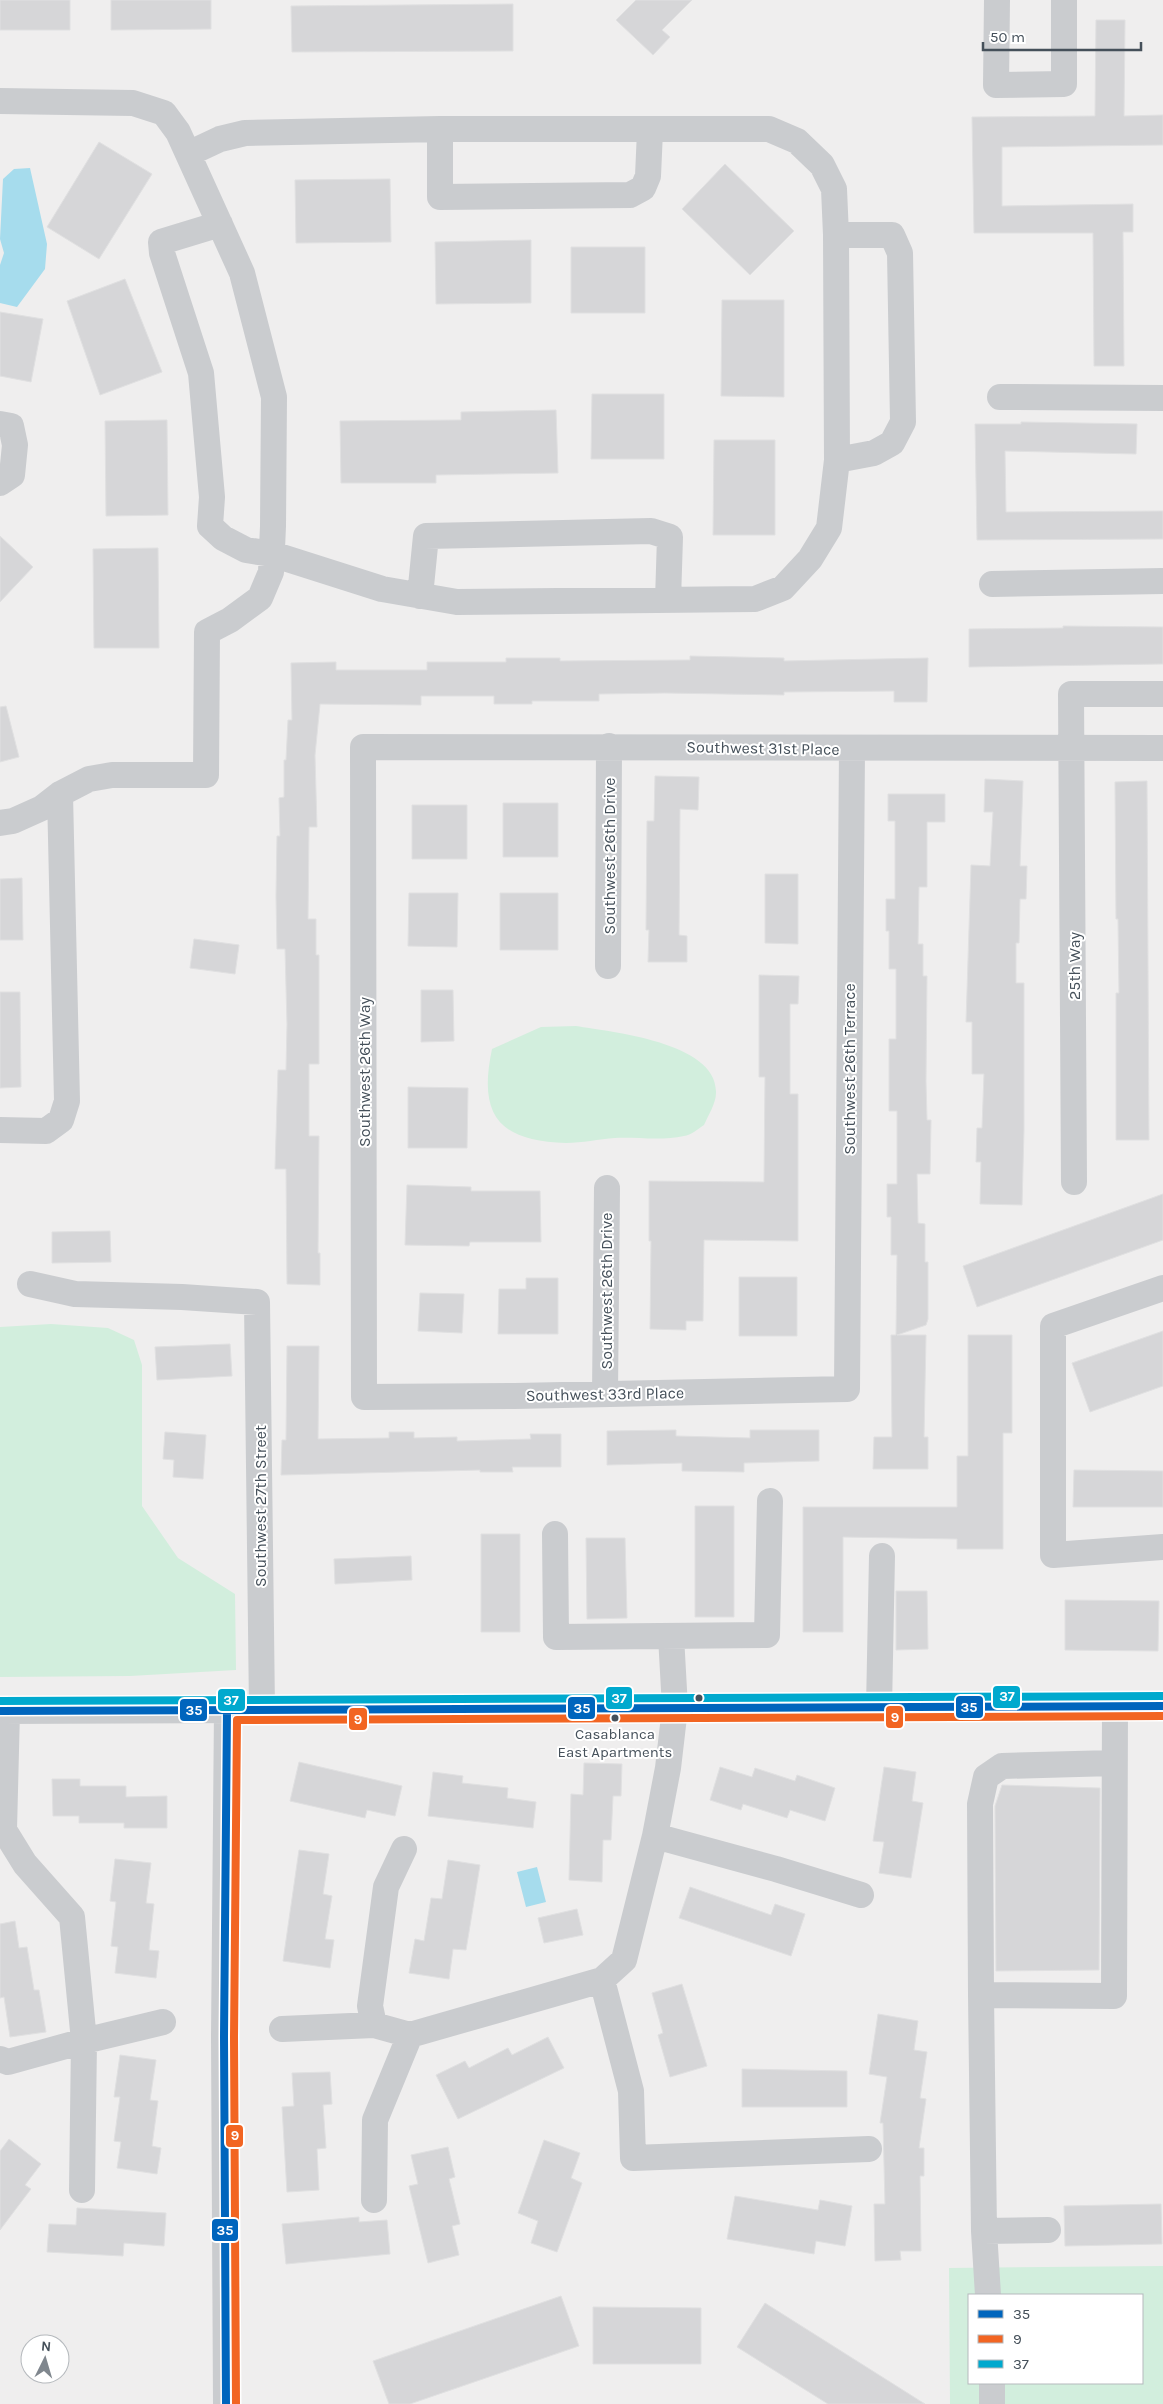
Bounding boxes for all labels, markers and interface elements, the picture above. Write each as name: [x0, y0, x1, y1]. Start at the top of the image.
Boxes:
scale bar: [983, 20, 1140, 52]
text: 50 m: [990, 28, 1025, 46]
street label: Southwest 31st Place: [686, 737, 840, 759]
street label: Southwest 26th Drive: [600, 777, 619, 935]
street label: 25th Way: [1065, 932, 1084, 1000]
street label: Southwest 26th Terrace: [840, 983, 859, 1155]
street label: Southwest 26th Way: [355, 997, 374, 1147]
street label: Southwest 26th Drive: [597, 1212, 616, 1370]
street label: Southwest 33rd Place: [526, 1383, 684, 1405]
street label: Southwest 27th Street: [251, 1425, 270, 1587]
line badge: 37: [992, 1685, 1021, 1709]
line badge: 37: [605, 1686, 633, 1710]
line badge: 37: [217, 1688, 246, 1712]
text: 37: [999, 1688, 1015, 1705]
text: 37: [611, 1690, 627, 1707]
text: 37: [223, 1692, 239, 1709]
unlabelled marker: [694, 1693, 704, 1703]
line badge: 35: [955, 1695, 984, 1719]
line badge: 35: [567, 1696, 596, 1720]
line badge: 35: [179, 1698, 208, 1722]
text: 35: [961, 1699, 977, 1716]
text: 35: [574, 1700, 590, 1717]
text: 35: [186, 1702, 202, 1719]
line badge: 9: [885, 1705, 904, 1729]
line badge: 9: [348, 1707, 368, 1731]
text: 9: [891, 1709, 899, 1726]
text: 9: [354, 1711, 362, 1728]
marker: Casablanca East Apartments: [610, 1713, 620, 1723]
place label: Casablanca East Apartments: [558, 1725, 672, 1761]
line badge: 9: [225, 2124, 244, 2148]
text: 9: [231, 2127, 239, 2144]
line badge: 35: [211, 2218, 239, 2242]
text: 35: [217, 2222, 233, 2239]
legend: [968, 2294, 1143, 2384]
text: 35: [1013, 2305, 1030, 2323]
text: 9: [1013, 2330, 1022, 2348]
north arrow: [20, 2334, 70, 2384]
text: N: [40, 2338, 52, 2355]
text: 37: [1013, 2355, 1029, 2373]

